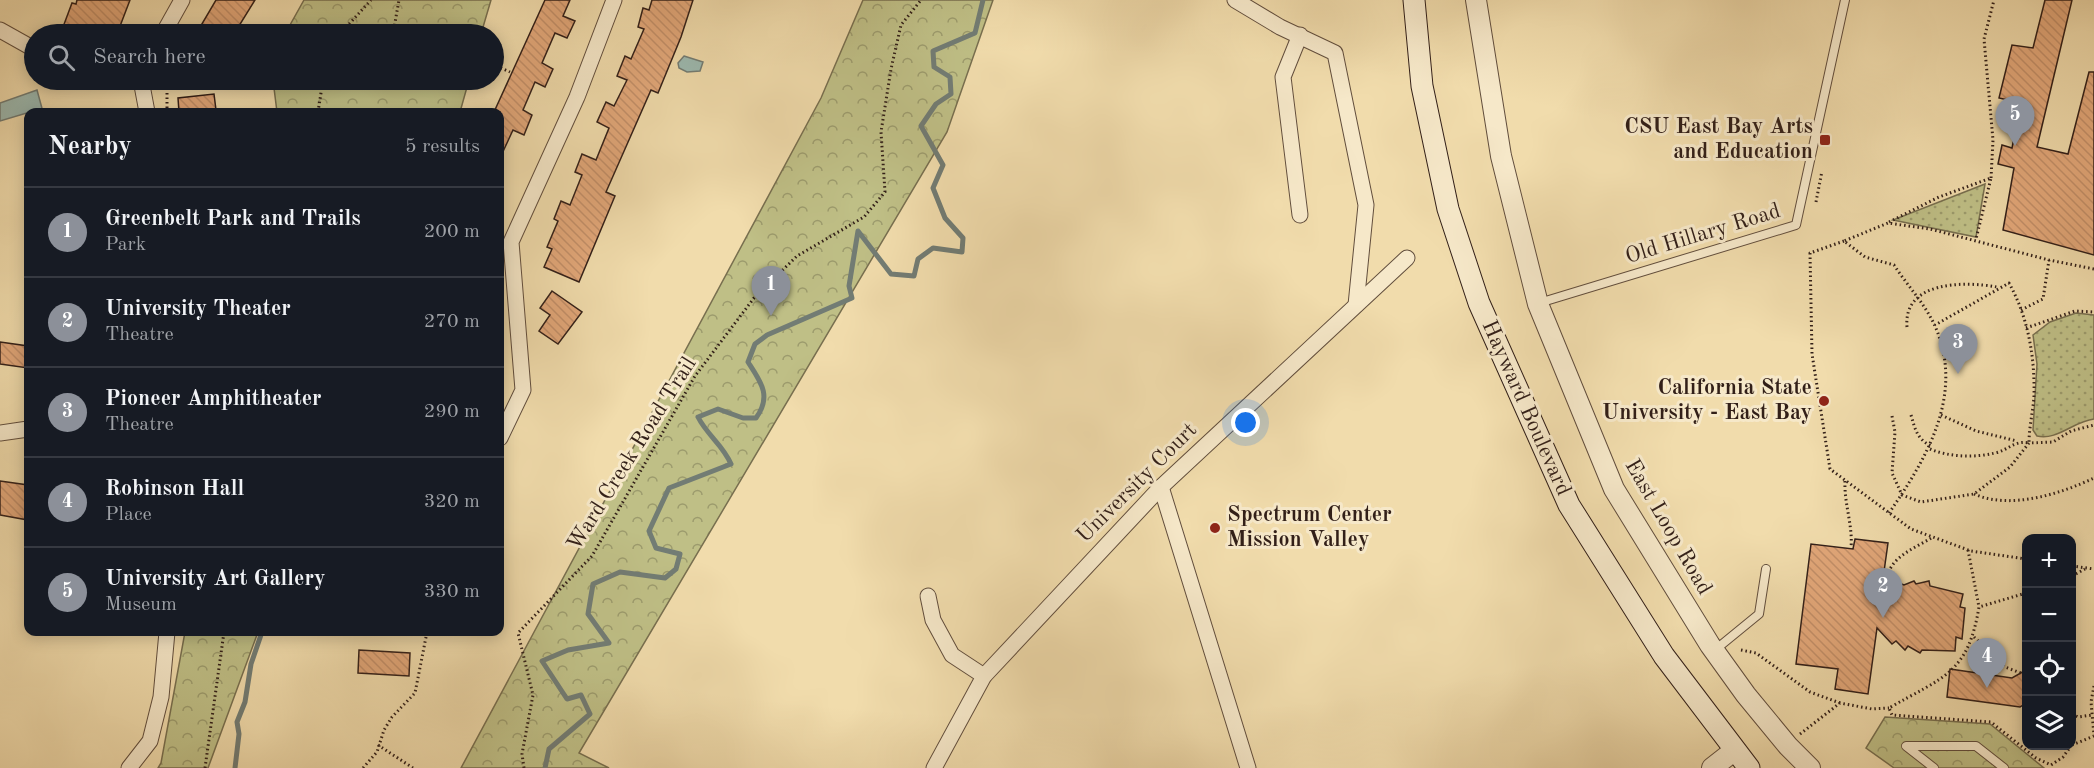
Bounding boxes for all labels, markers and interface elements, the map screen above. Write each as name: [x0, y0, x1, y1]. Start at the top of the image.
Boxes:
search box: [24, 24, 504, 90]
icon: search: [45, 41, 78, 74]
text: Search here: [93, 46, 206, 68]
pin: 5: [1996, 96, 2034, 146]
place label: CSU East Bay Arts and Education: [1624, 116, 1813, 163]
marker: CSU East Bay Arts and Education: [1818, 133, 1832, 147]
text: Nearby: [48, 134, 132, 160]
text: 5 results: [405, 137, 480, 157]
street label: Old Hillary Road: [1623, 200, 1783, 268]
text: Greenbelt Park and Trails: [105, 208, 361, 230]
text: 1: [62, 222, 73, 242]
text: 200 m: [424, 222, 480, 242]
text: Park: [105, 235, 146, 255]
pin: 1: [752, 266, 790, 316]
text: University Theater: [105, 298, 291, 320]
text: 2: [62, 312, 73, 332]
text: 270 m: [424, 312, 480, 332]
street label: Hayward Boulevard: [1477, 317, 1575, 499]
pin: 3: [1938, 324, 1978, 374]
text: Theatre: [105, 325, 174, 345]
street label: Ward Creek Road Trail: [563, 353, 701, 555]
place label: California State University - East Bay: [1602, 377, 1812, 424]
text: Pioneer Amphitheater: [105, 388, 322, 410]
marker: California State University - East Bay: [1817, 394, 1831, 408]
text: 3: [62, 402, 73, 422]
text: 290 m: [424, 402, 480, 422]
your location: [1231, 408, 1260, 437]
text: Theatre: [105, 415, 174, 435]
street label: University Court: [1073, 419, 1201, 547]
street label: East Loop Road: [1620, 455, 1716, 599]
text: Robinson Hall: [105, 478, 244, 500]
text: 4: [62, 492, 73, 512]
text: 320 m: [424, 492, 480, 512]
place label: Spectrum Center Mission Valley: [1227, 504, 1392, 551]
text: Place: [105, 505, 152, 525]
marker: Spectrum Center Mission Valley: [1208, 521, 1222, 535]
map controls: [2022, 534, 2076, 750]
button: +: [2022, 534, 2076, 588]
text: University Art Gallery: [105, 568, 326, 590]
pin: 2: [1864, 568, 1902, 618]
text: 5: [62, 582, 73, 602]
text: 330 m: [424, 582, 480, 602]
button: −: [2022, 588, 2076, 642]
text: Museum: [105, 595, 177, 615]
pin: 4: [1968, 638, 2006, 688]
button: locate: [2022, 642, 2076, 696]
button: layers: [2022, 696, 2076, 750]

